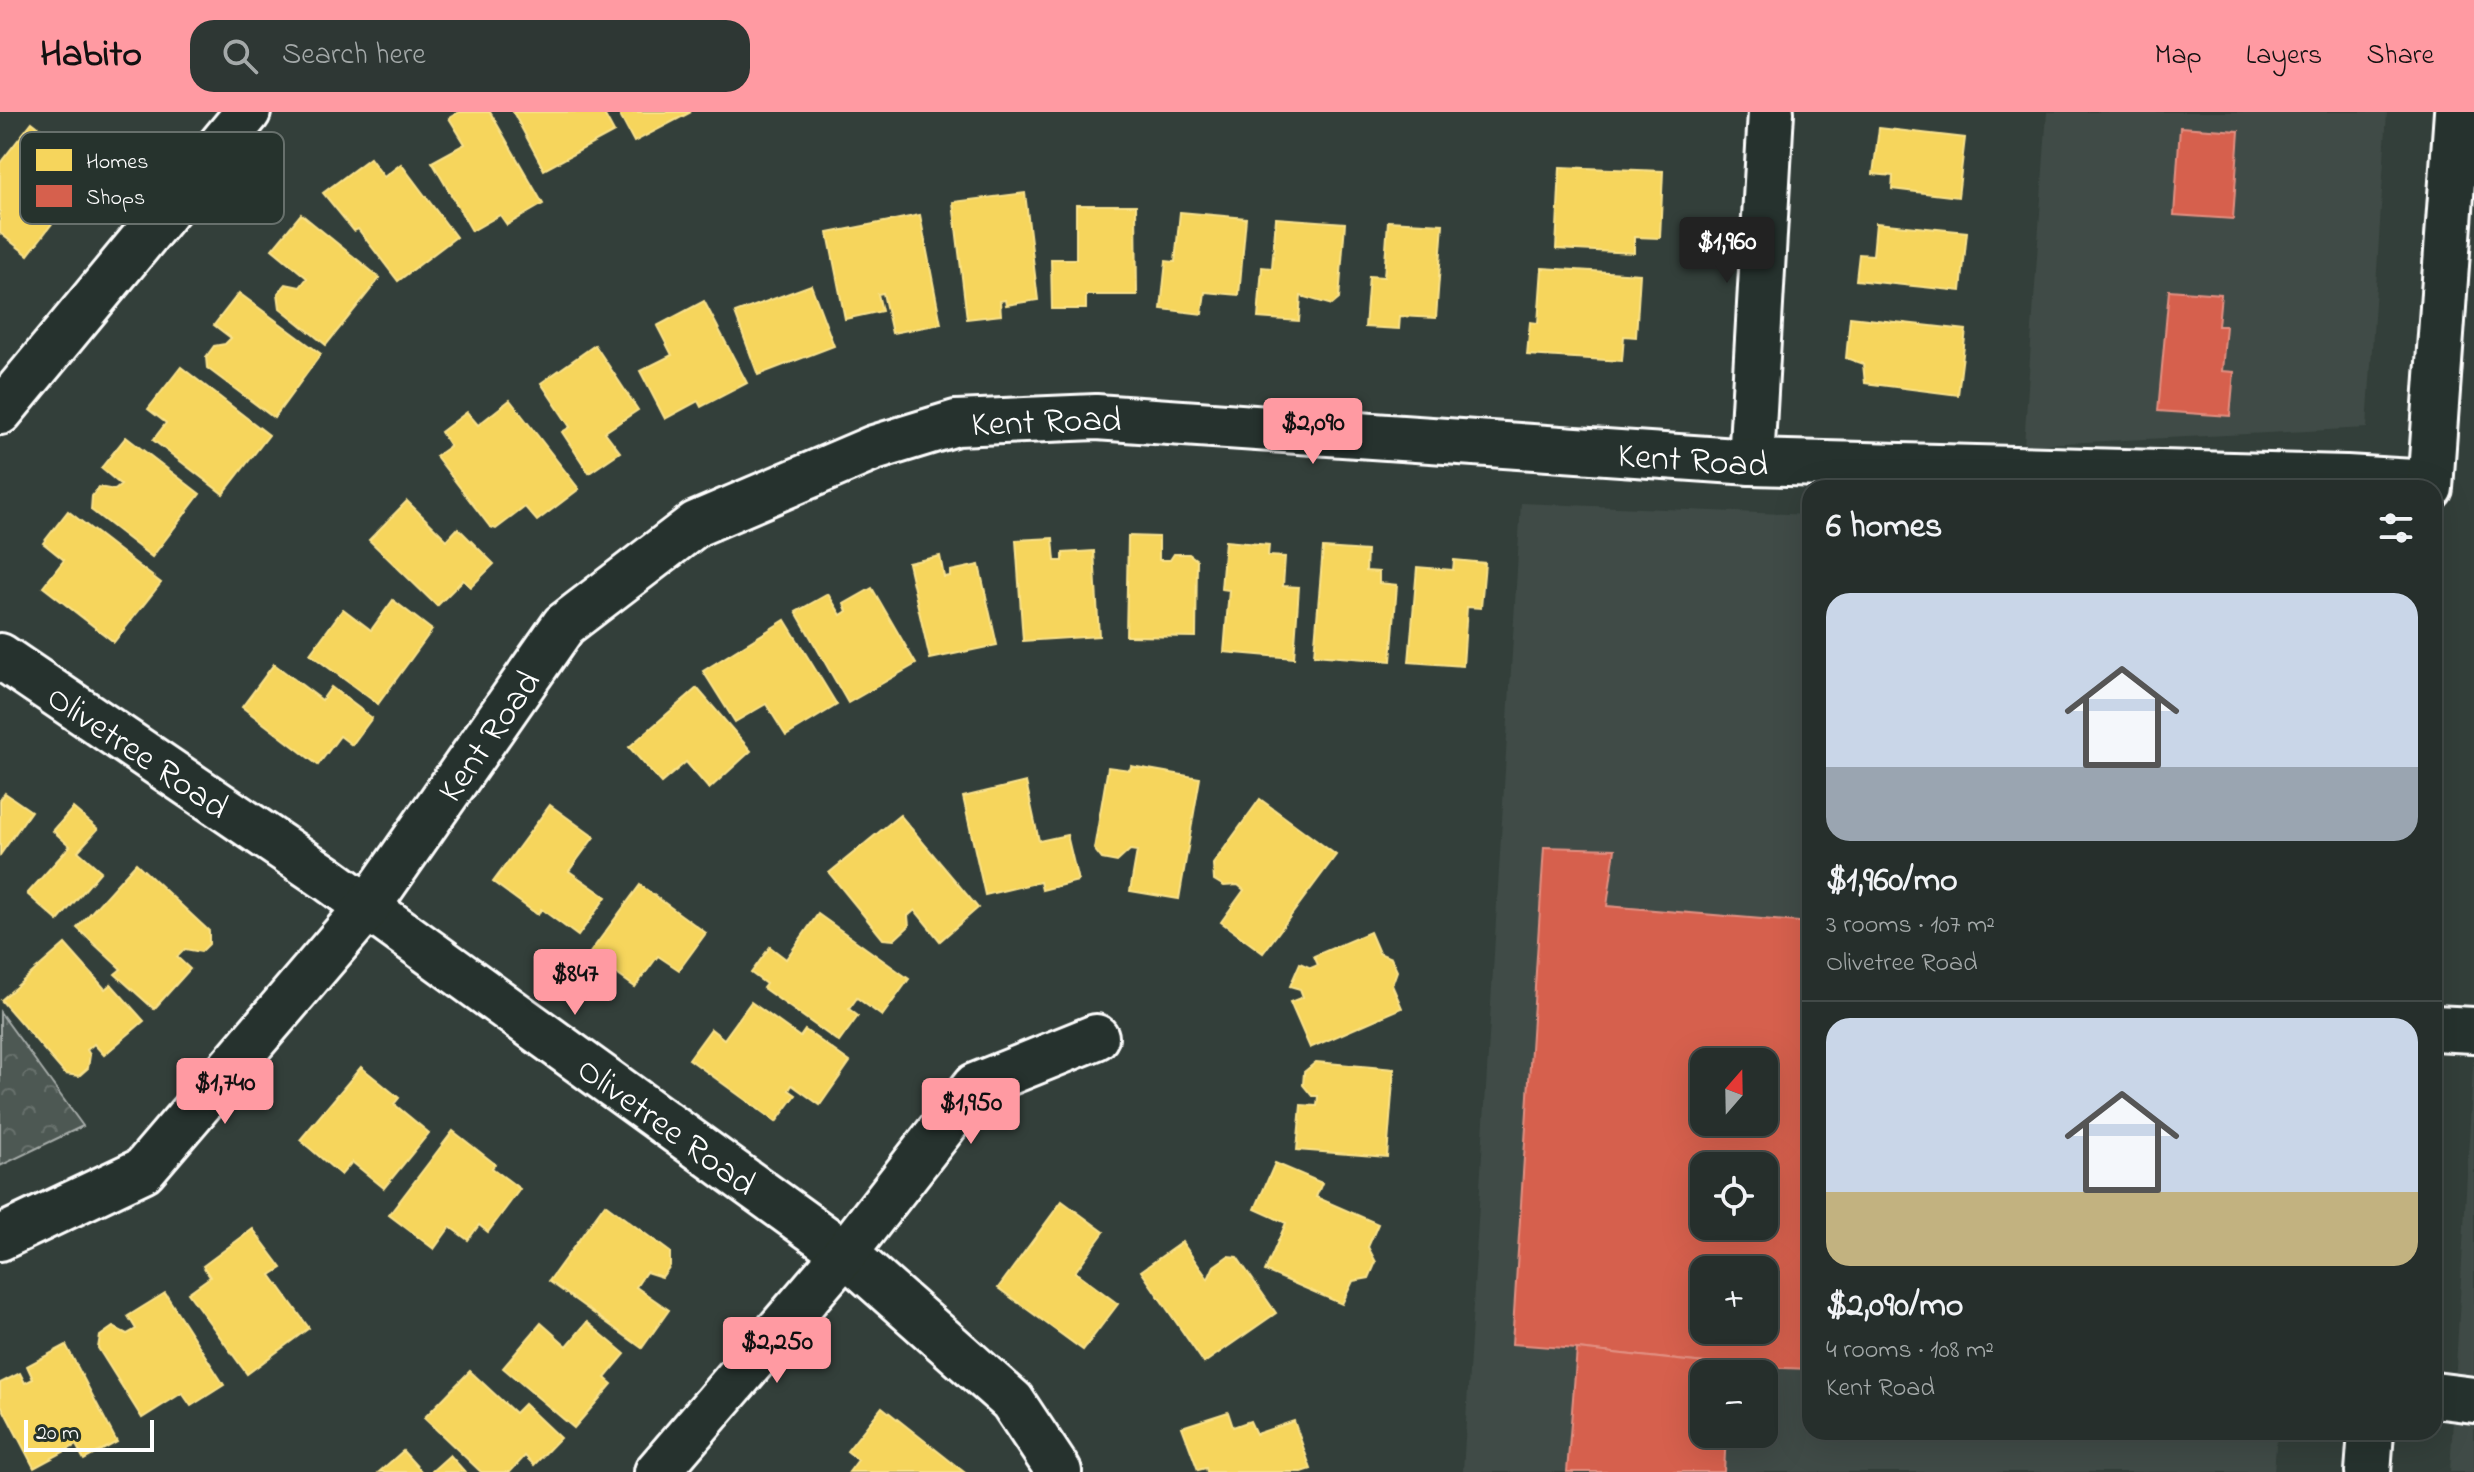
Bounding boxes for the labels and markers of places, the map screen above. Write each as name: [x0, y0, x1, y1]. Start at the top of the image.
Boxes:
pin: $1,960: [1662, 217, 1792, 285]
pin: $2,090: [1248, 398, 1378, 466]
pin: $847: [528, 949, 622, 1017]
pin: $1,740: [160, 1058, 290, 1126]
pin: $1,950: [906, 1078, 1036, 1146]
pin: $2,250: [712, 1317, 842, 1385]

